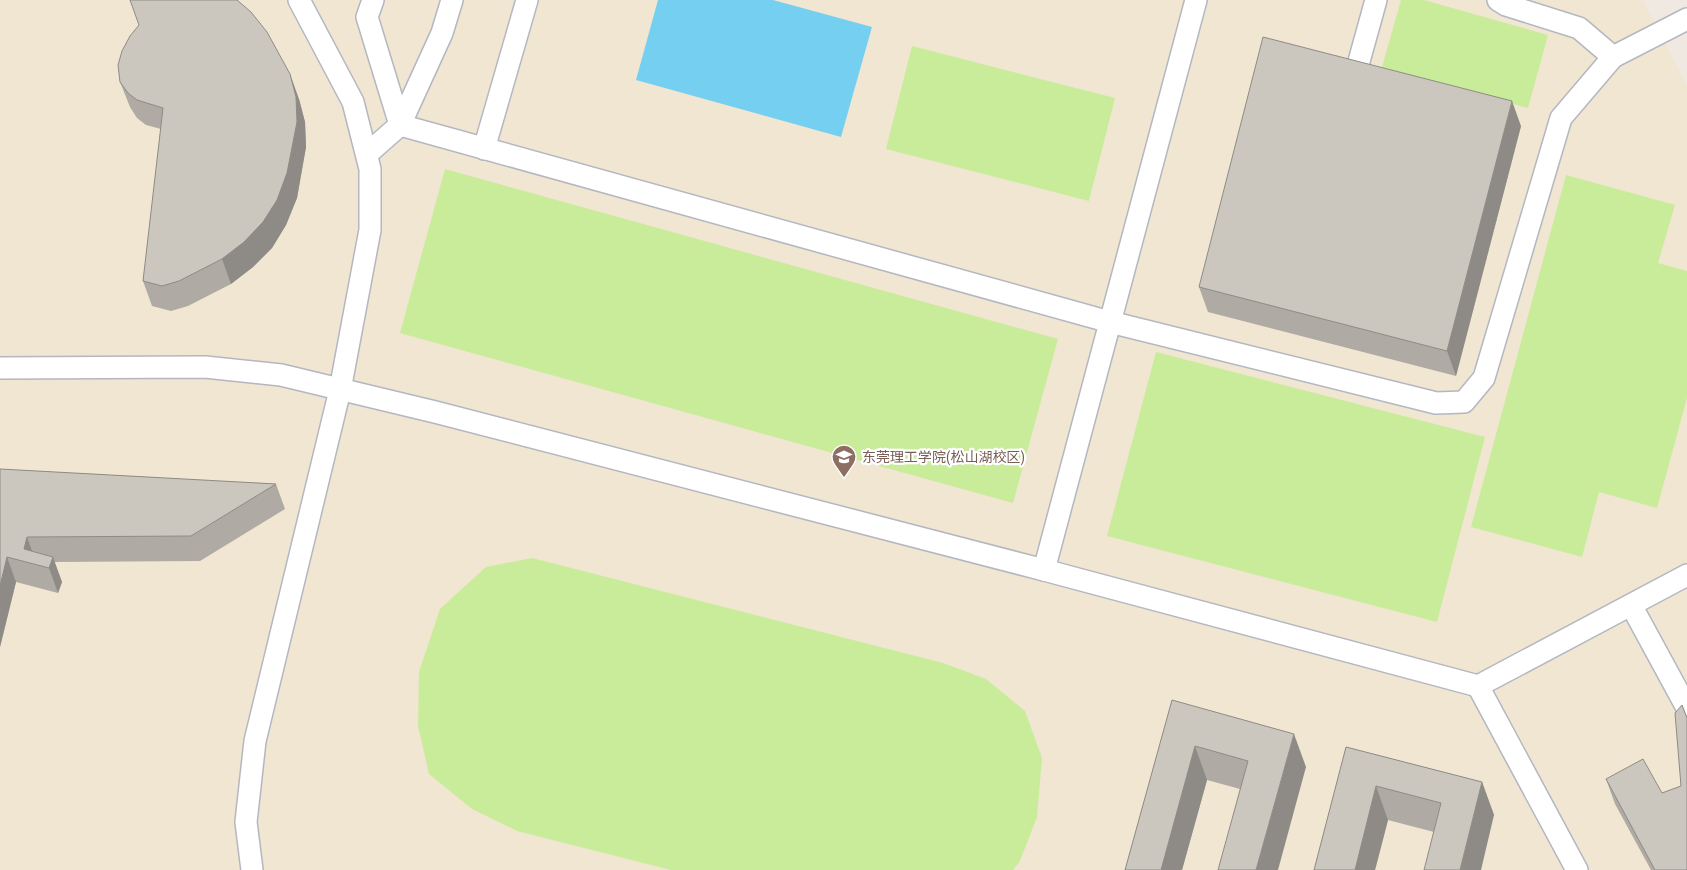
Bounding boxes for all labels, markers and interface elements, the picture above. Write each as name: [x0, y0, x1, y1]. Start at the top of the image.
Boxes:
school or university icon: 东莞理工学院(松山湖校区): [831, 444, 857, 478]
place label: 东莞理工学院(松山湖校区): [862, 449, 1025, 466]

